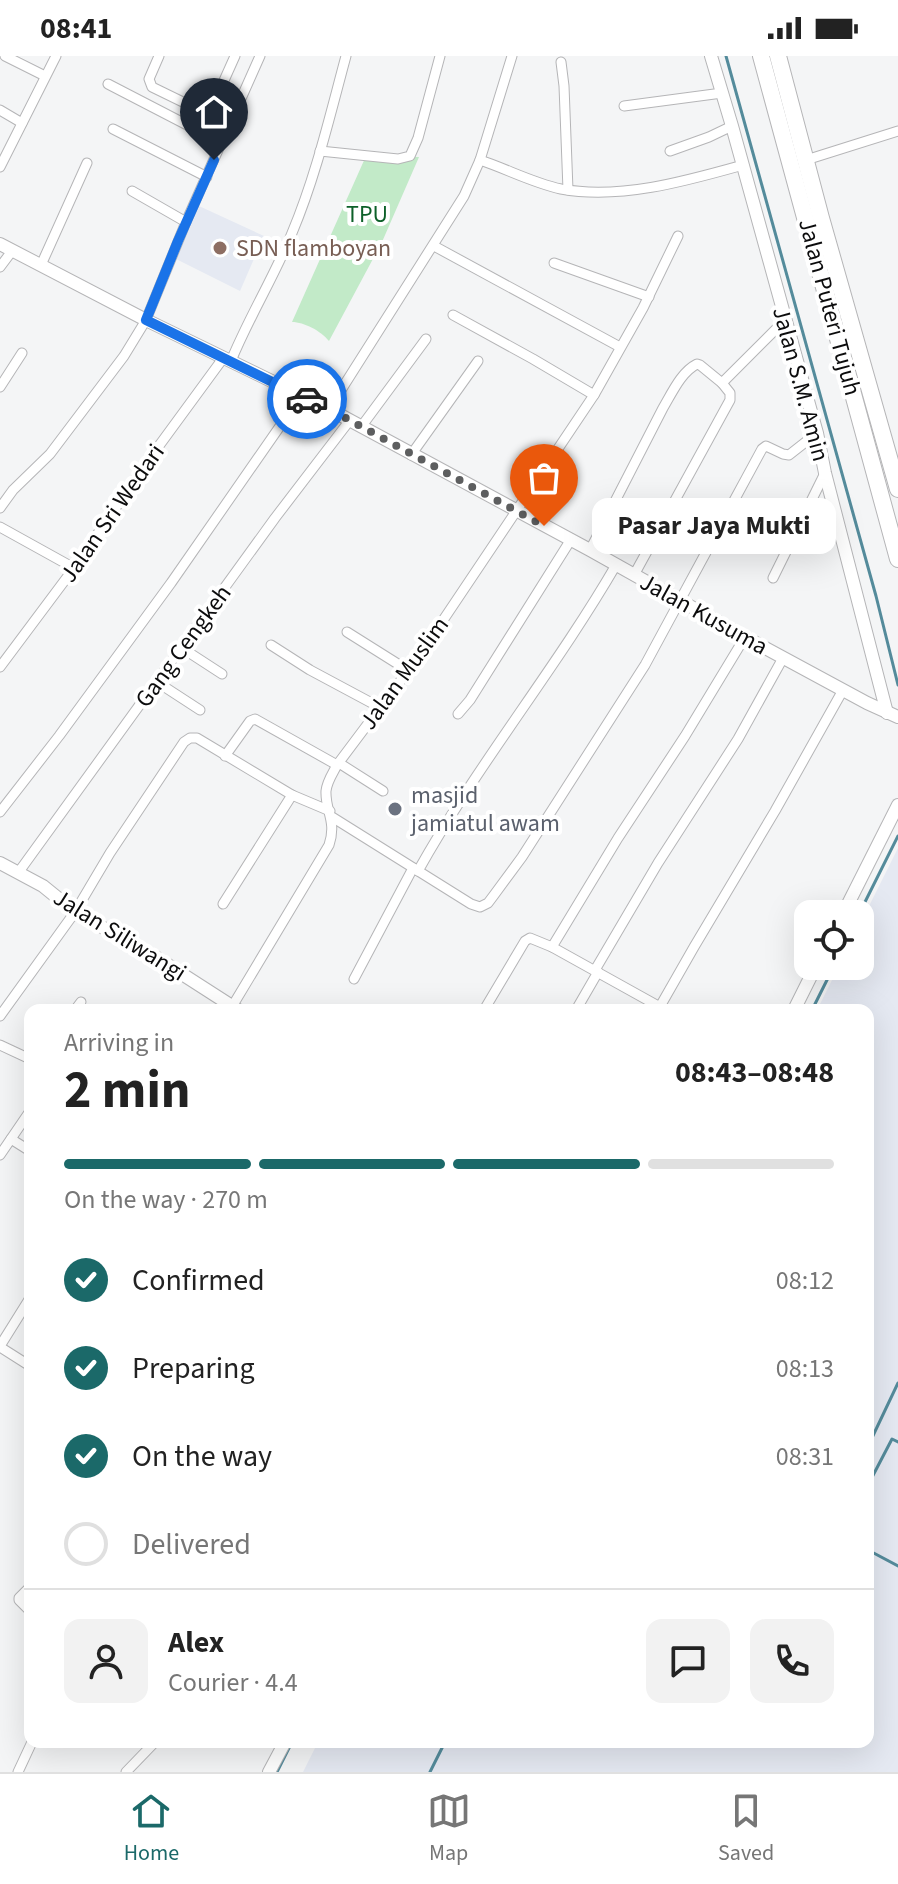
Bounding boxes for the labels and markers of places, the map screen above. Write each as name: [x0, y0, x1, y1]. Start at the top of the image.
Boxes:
pin: [180, 78, 248, 160]
place label: SDN flamboyan: [236, 231, 391, 266]
marker: SDN flamboyan: [211, 239, 229, 257]
pin: [510, 444, 578, 526]
callout: Pasar Jaya Mukti: [592, 498, 836, 554]
place label: masjid jamiatul awam: [410, 778, 560, 841]
marker: masjid jamiatul awam: [386, 800, 404, 818]

